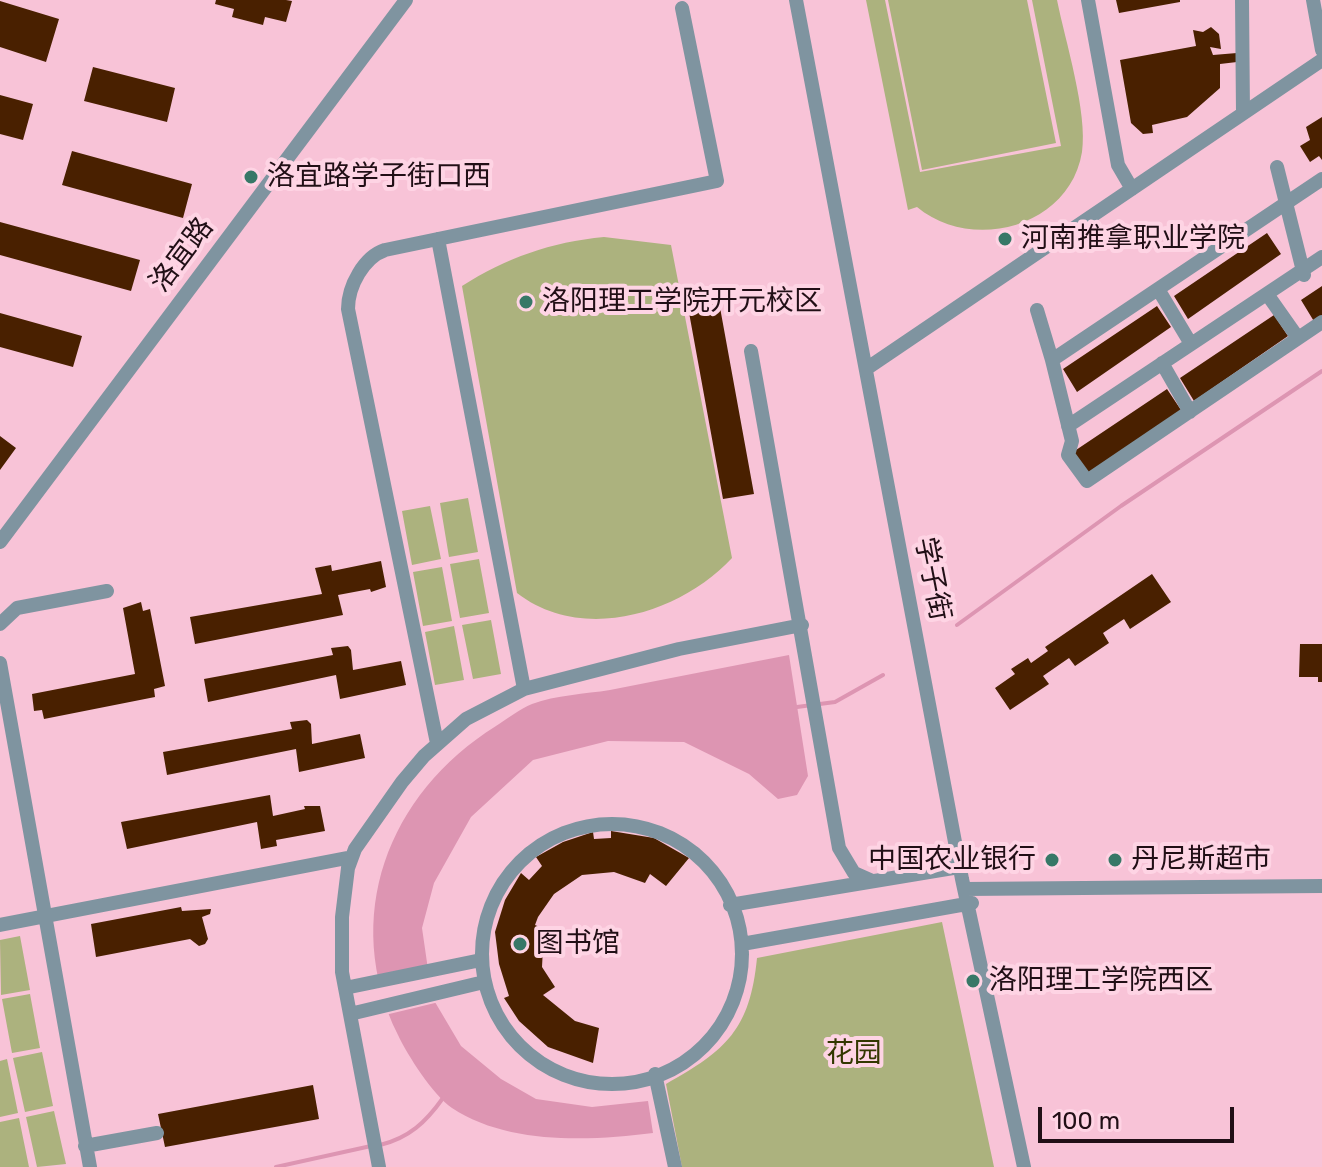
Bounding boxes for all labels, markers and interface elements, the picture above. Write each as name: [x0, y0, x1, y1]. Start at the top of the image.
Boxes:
place label: 洛宜路学子街口西: [267, 160, 491, 194]
marker: 洛宜路学子街口西: [242, 168, 260, 186]
street label: 洛宜路: [143, 211, 221, 299]
place label: 河南推拿职业学院: [1021, 222, 1245, 256]
marker: 河南推拿职业学院: [996, 230, 1014, 248]
place label: 洛阳理工学院开元校区: [542, 285, 822, 319]
marker: 洛阳理工学院开元校区: [517, 293, 535, 311]
street label: 学子街: [907, 535, 957, 623]
place label: 中国农业银行: [868, 843, 1036, 877]
place label: 丹尼斯超市: [1131, 843, 1271, 877]
marker: 中国农业银行: [1043, 851, 1061, 869]
marker: 丹尼斯超市: [1106, 851, 1124, 869]
place label: 图书馆: [536, 927, 620, 961]
marker: 图书馆: [511, 935, 529, 953]
place label: 洛阳理工学院西区: [989, 964, 1213, 998]
marker: 洛阳理工学院西区: [964, 972, 982, 990]
park label: 花园: [826, 1037, 882, 1071]
scale bar: [1042, 1091, 1238, 1141]
text: 100 m: [1052, 1107, 1120, 1135]

